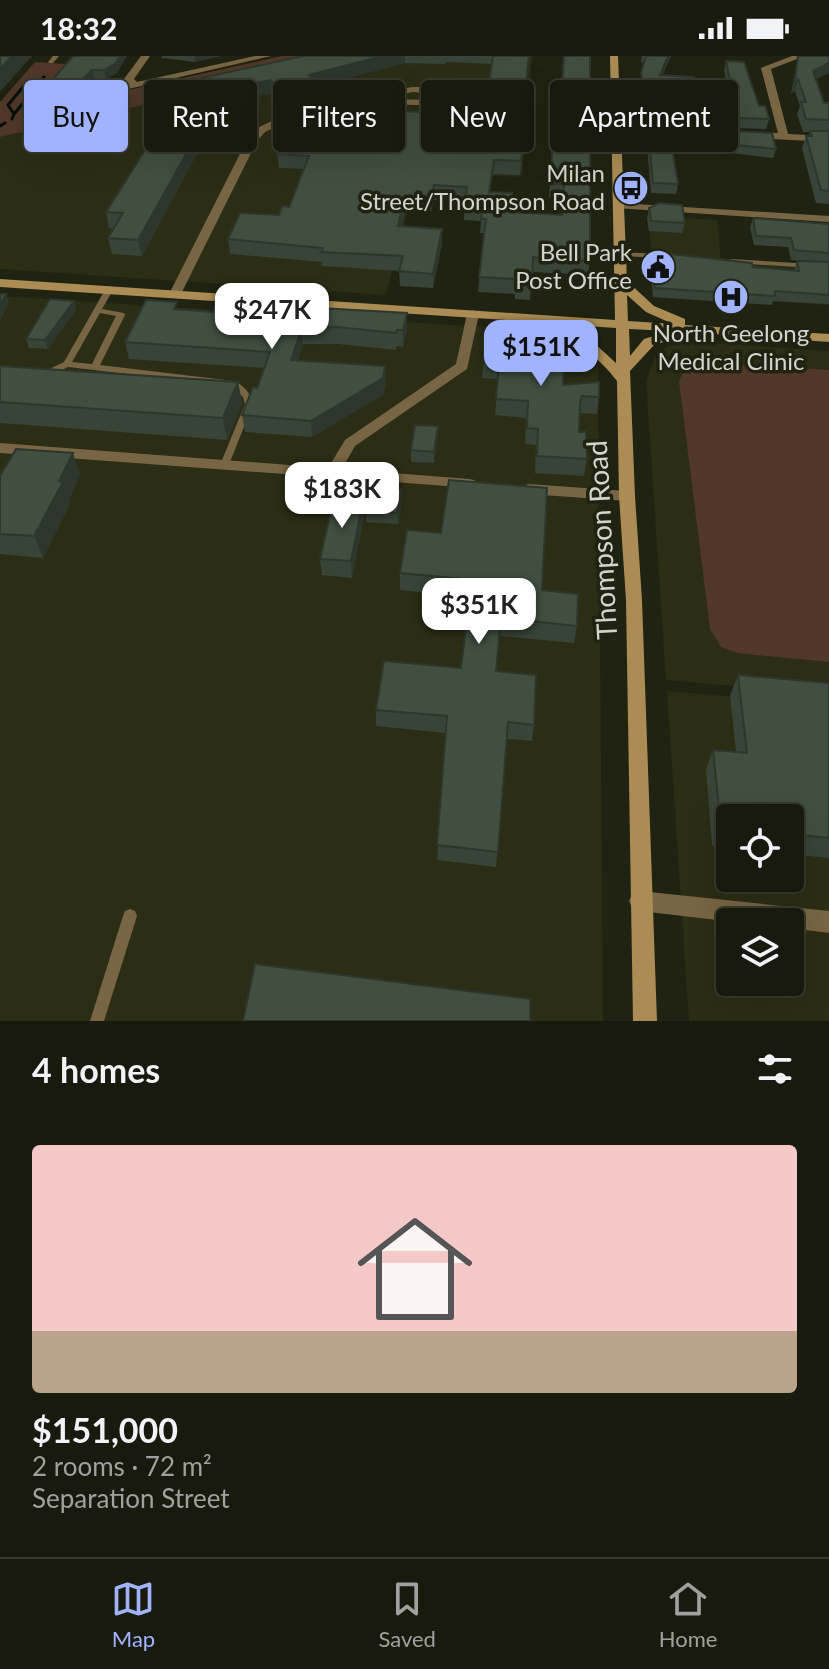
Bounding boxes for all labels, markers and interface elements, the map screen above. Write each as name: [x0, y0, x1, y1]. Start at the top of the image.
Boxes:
text: 18:32: [40, 10, 117, 46]
chip: Buy: [24, 80, 128, 152]
chip: Rent: [144, 80, 257, 152]
chip: Filters: [273, 80, 405, 152]
chip: New: [421, 80, 534, 152]
chip: Apartment: [550, 80, 738, 152]
place label: Milan Street/Thompson Road: [360, 158, 605, 215]
bus stop icon: Milan Street/Thompson Road: [612, 169, 650, 207]
place label: Bell Park Post Office: [515, 237, 633, 294]
public building icon: Bell Park Post Office: [639, 248, 677, 286]
hospital icon: North Geelong Medical Clinic: [712, 278, 750, 316]
pin: $247K: [216, 283, 328, 351]
text: $247K: [233, 293, 311, 325]
place label: North Geelong Medical Clinic: [653, 318, 809, 375]
pin: $151K: [485, 320, 597, 388]
text: $151K: [502, 330, 580, 362]
street label: Thompson Road: [579, 440, 623, 641]
pin: $183K: [286, 462, 398, 530]
text: $183K: [303, 472, 381, 504]
pin: $351K: [423, 578, 535, 646]
text: $351K: [440, 588, 518, 620]
map controls: [716, 804, 804, 996]
button: locate: [716, 804, 804, 892]
button: layers: [716, 908, 804, 996]
icon: filters: [753, 1047, 797, 1091]
text: 4 homes: [32, 1049, 160, 1090]
icon: home: [343, 1197, 487, 1341]
text: $151,000: [32, 1409, 178, 1450]
text: 2 rooms · 72 m²: [32, 1450, 212, 1482]
text: Separation Street: [32, 1482, 230, 1514]
tab: Map: [111, 1577, 155, 1652]
tab: Saved: [378, 1577, 436, 1652]
tab: Home: [659, 1577, 717, 1652]

